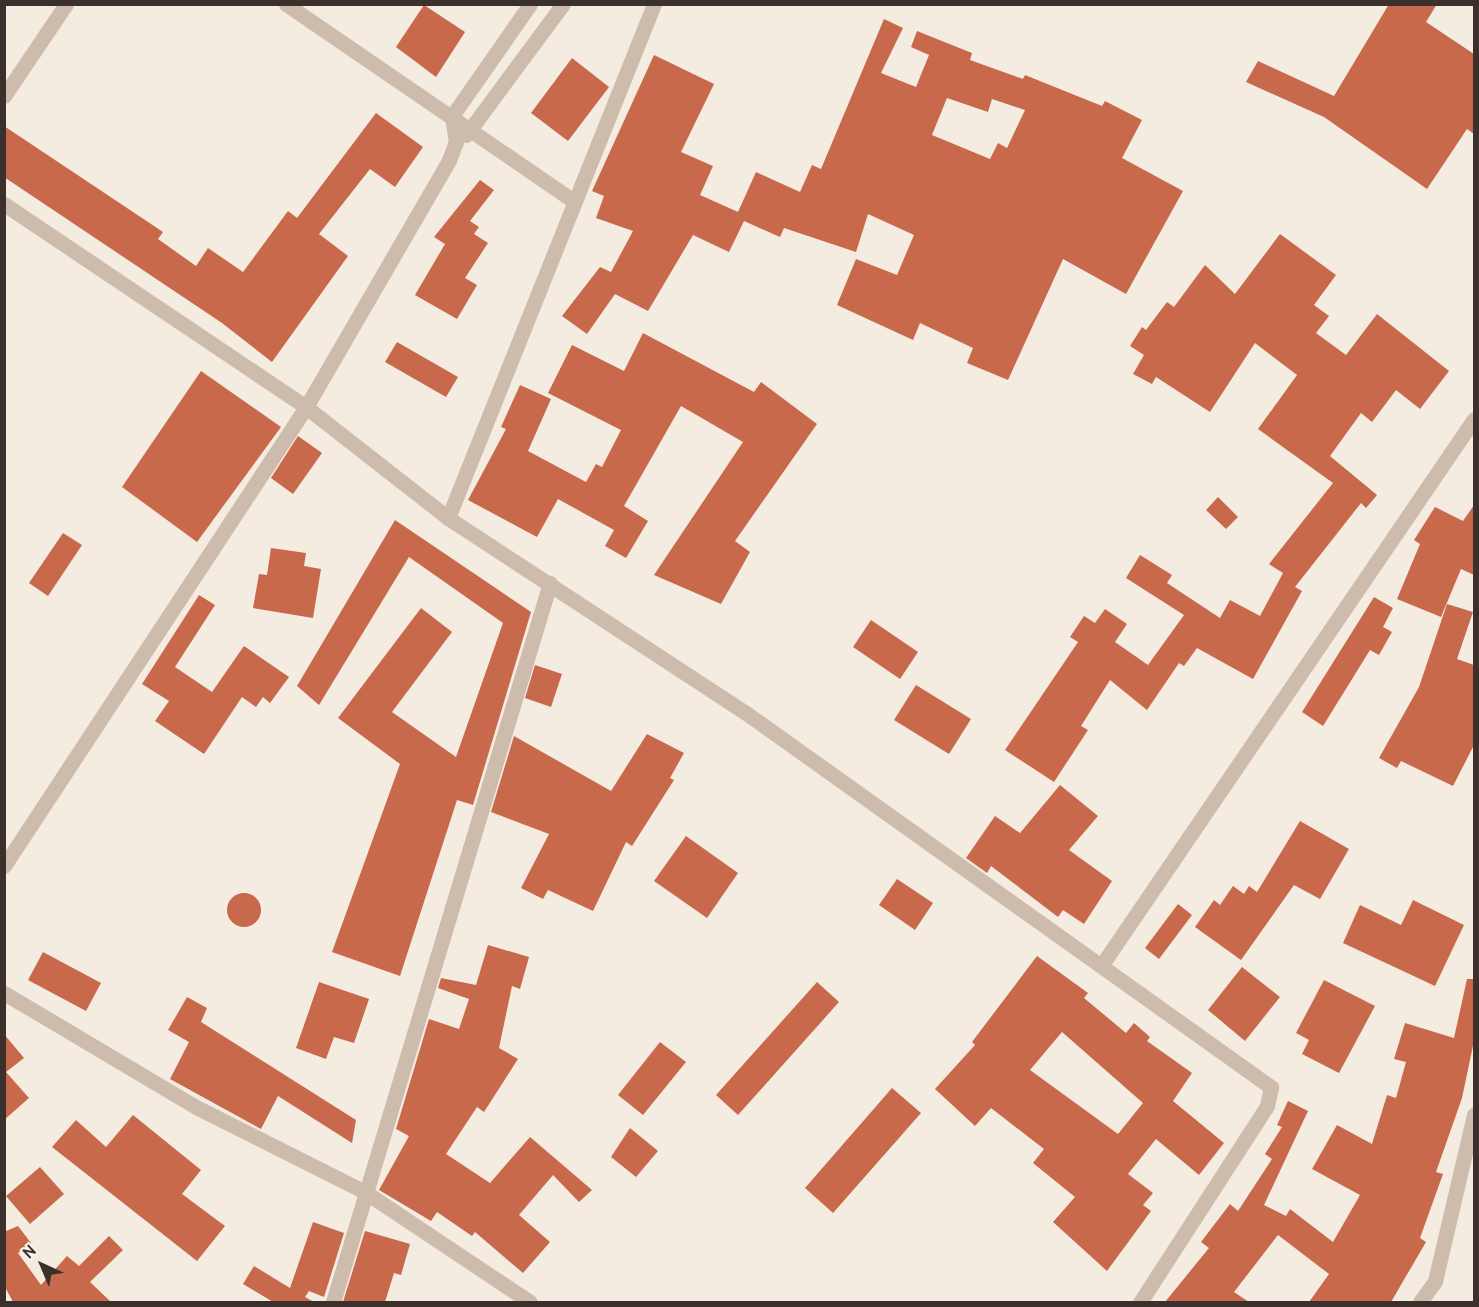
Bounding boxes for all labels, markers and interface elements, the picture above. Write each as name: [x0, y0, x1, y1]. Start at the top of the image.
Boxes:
north arrow: [12, 1235, 72, 1295]
text: N: [18, 1241, 40, 1262]

